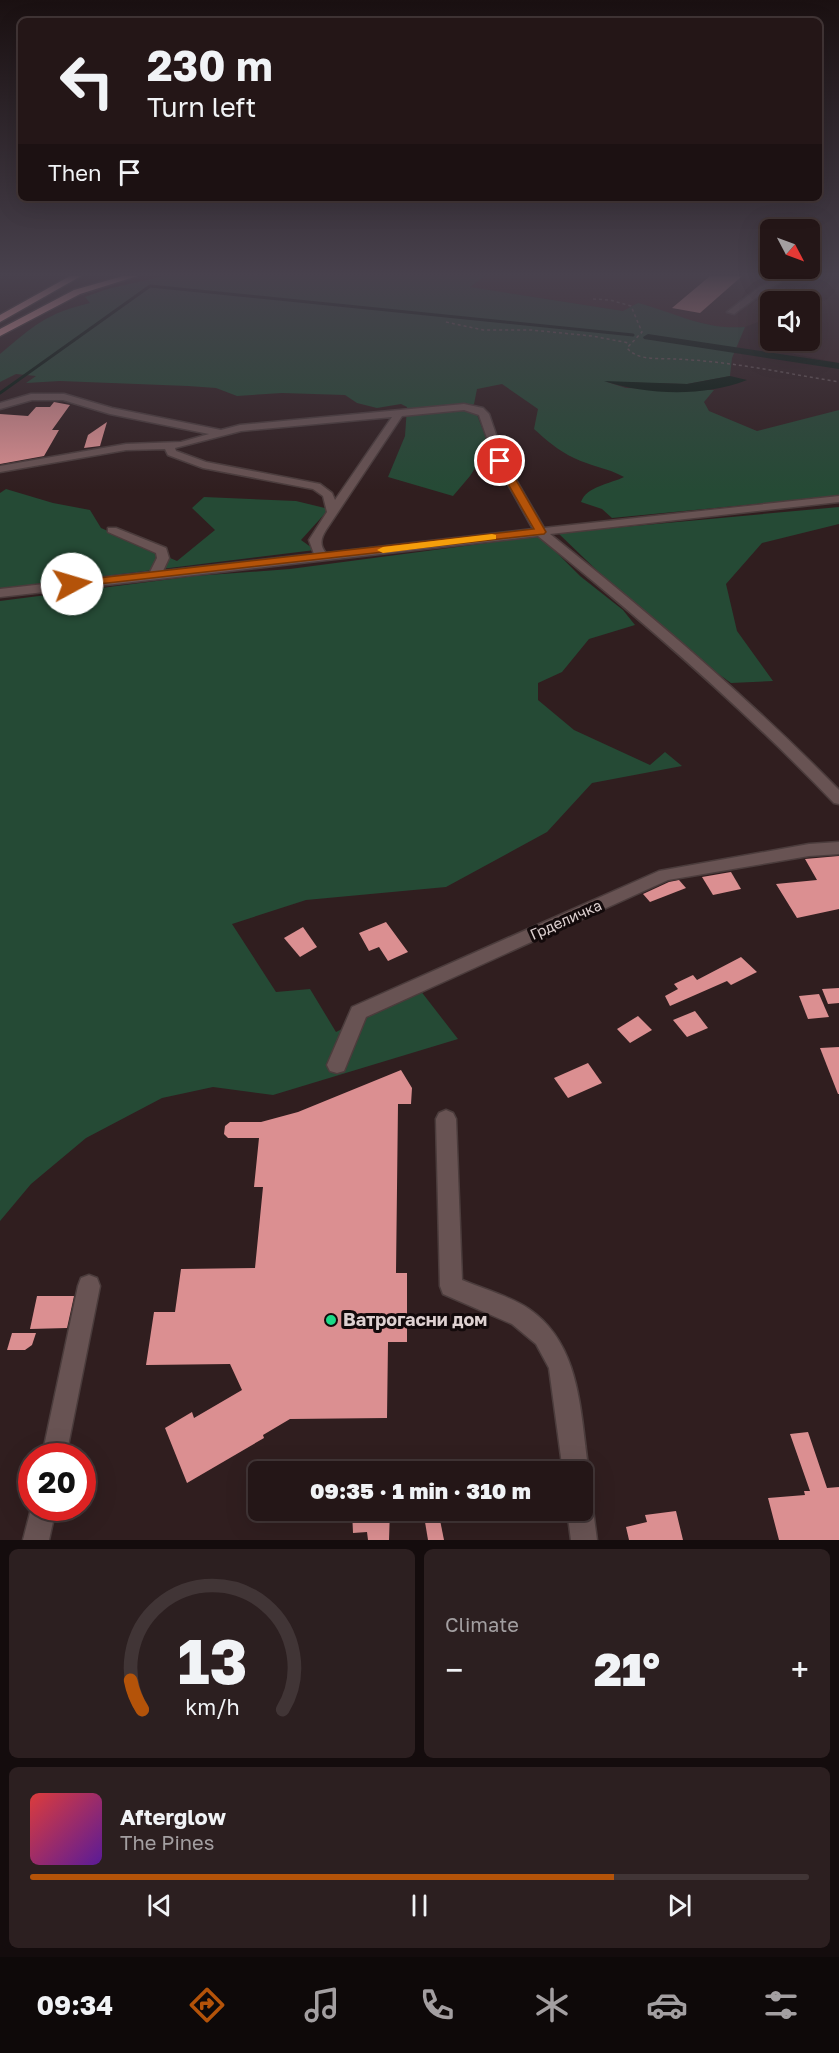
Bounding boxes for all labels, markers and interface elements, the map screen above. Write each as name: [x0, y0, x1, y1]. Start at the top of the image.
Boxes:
text: 230 m: [147, 40, 273, 90]
icon: left: [48, 42, 126, 120]
text: Turn left: [147, 91, 256, 123]
icon: arrive: [113, 156, 146, 189]
text: Then: [48, 159, 101, 186]
north arrow: [760, 219, 820, 279]
map controls: [760, 219, 820, 351]
button: sound: [760, 291, 820, 351]
pin: [474, 435, 525, 486]
icon: arrive: [483, 444, 516, 477]
position arrow: [40, 552, 104, 616]
street label: Грделичка: [527, 895, 604, 943]
place label: Ватрогасни дом: [343, 1308, 487, 1330]
marker: Ватрогасни дом: [324, 1313, 338, 1327]
speed limit sign: 20: [18, 1443, 96, 1521]
text: 09:35 · 1 min · 310 m: [310, 1477, 531, 1504]
text: Climate: [445, 1612, 519, 1636]
text: 13: [177, 1623, 247, 1698]
text: 21°: [594, 1642, 660, 1696]
text: −: [445, 1650, 463, 1689]
text: +: [791, 1650, 809, 1689]
text: km/h: [185, 1695, 239, 1721]
text: Afterglow: [120, 1803, 226, 1830]
text: The Pines: [120, 1830, 214, 1854]
icon: previous: [143, 1889, 176, 1922]
icon: pause: [403, 1889, 436, 1922]
icon: next: [663, 1889, 696, 1922]
icon: directions: [186, 1984, 228, 2026]
icon: music: [301, 1984, 343, 2026]
icon: phone: [416, 1984, 458, 2026]
icon: climate: [531, 1984, 573, 2026]
icon: car: [646, 1984, 688, 2026]
icon: filters: [760, 1984, 802, 2026]
text: 09:34: [36, 1989, 113, 2021]

